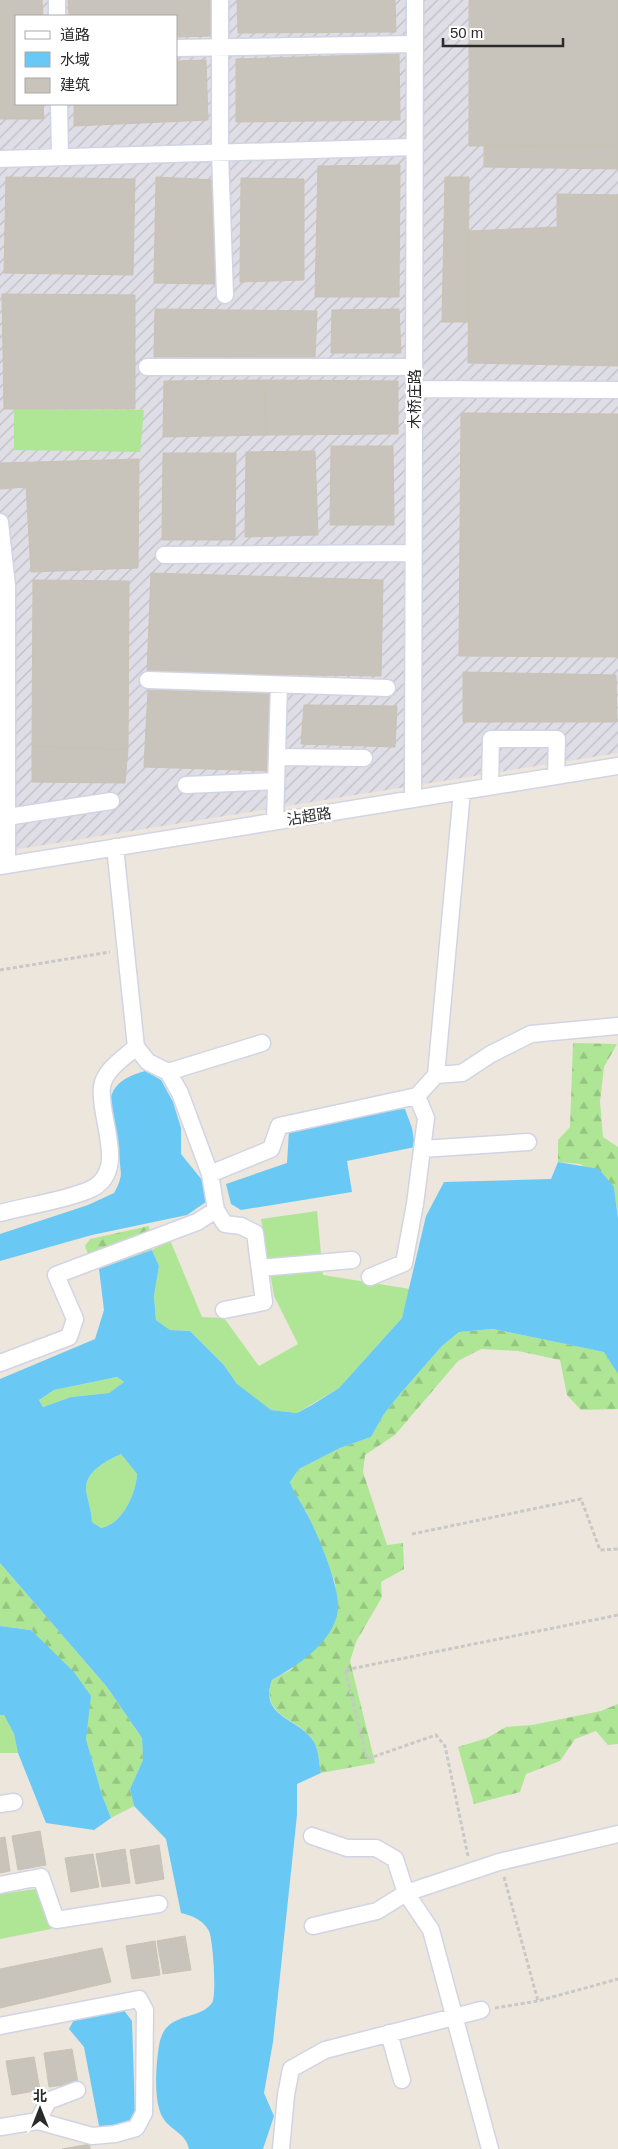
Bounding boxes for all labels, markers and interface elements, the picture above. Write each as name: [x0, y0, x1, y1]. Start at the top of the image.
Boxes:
legend: [15, 15, 178, 105]
scale bar: [443, 15, 563, 47]
text: 50 m: [450, 24, 483, 41]
text: 道路: [60, 26, 90, 43]
text: 水域: [60, 51, 90, 68]
text: 建筑: [60, 76, 90, 93]
street label: 木桥庄路: [406, 369, 423, 429]
street label: 沾超路: [285, 804, 333, 828]
north arrow: [15, 2084, 65, 2134]
text: 北: [33, 2088, 47, 2104]

